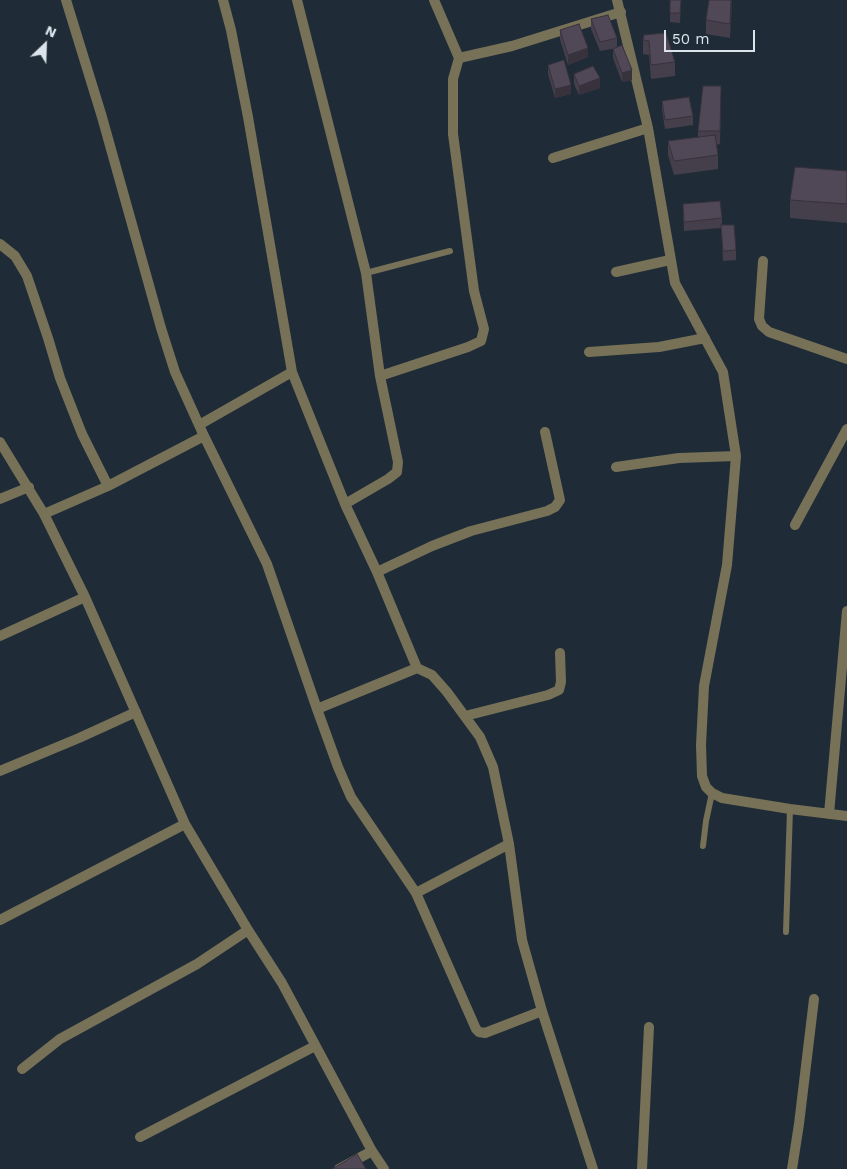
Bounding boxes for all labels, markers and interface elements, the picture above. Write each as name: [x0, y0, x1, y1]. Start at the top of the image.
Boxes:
north arrow: [20, 20, 70, 70]
scale bar: [667, 20, 758, 52]
text: N: [43, 22, 59, 41]
text: 50 m: [672, 30, 709, 48]

